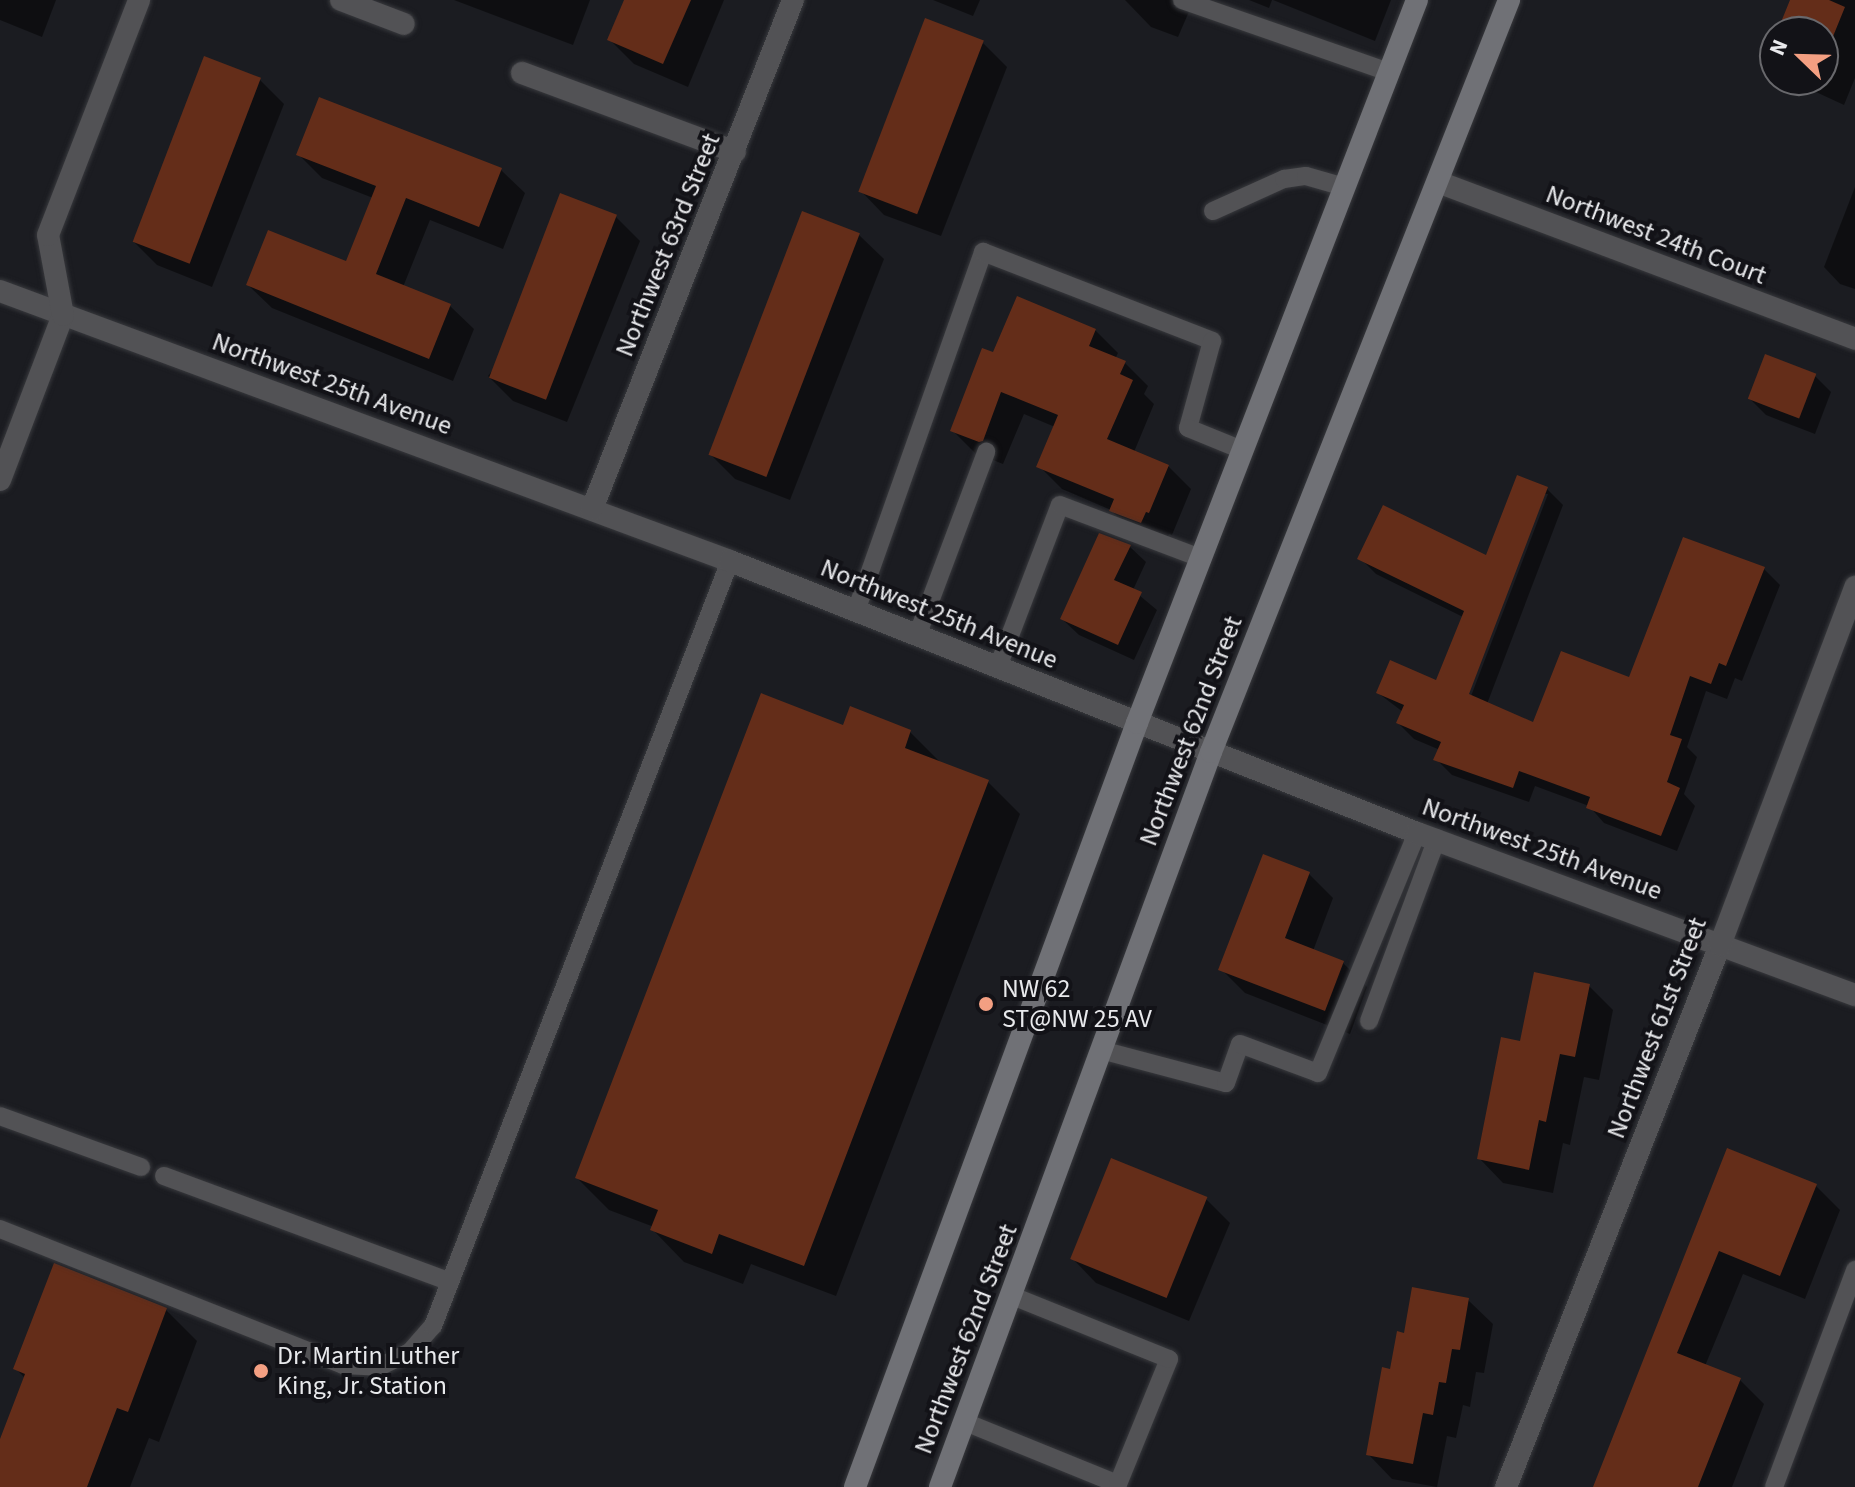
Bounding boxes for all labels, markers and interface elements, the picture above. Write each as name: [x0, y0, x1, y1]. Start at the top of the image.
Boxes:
north arrow: [1759, 16, 1839, 96]
text: N: [1761, 34, 1796, 60]
street label: Northwest 63rd Street: [609, 129, 727, 361]
street label: Northwest 24th Court: [1541, 179, 1771, 291]
street label: Northwest 25th Avenue: [208, 326, 456, 442]
street label: Northwest 25th Avenue: [816, 552, 1062, 676]
street label: Northwest 62nd Street: [1133, 612, 1249, 850]
street label: Northwest 25th Avenue: [1418, 791, 1666, 907]
street label: Northwest 61st Street: [1600, 913, 1714, 1143]
place label: NW 62 ST@NW 25 AV: [1002, 973, 1152, 1034]
marker: NW 62 ST@NW 25 AV: [977, 995, 995, 1013]
street label: Northwest 62nd Street: [908, 1220, 1024, 1458]
place label: Dr. Martin Luther King, Jr. Station: [277, 1340, 459, 1402]
marker: Dr. Martin Luther King, Jr. Station: [252, 1362, 270, 1380]

